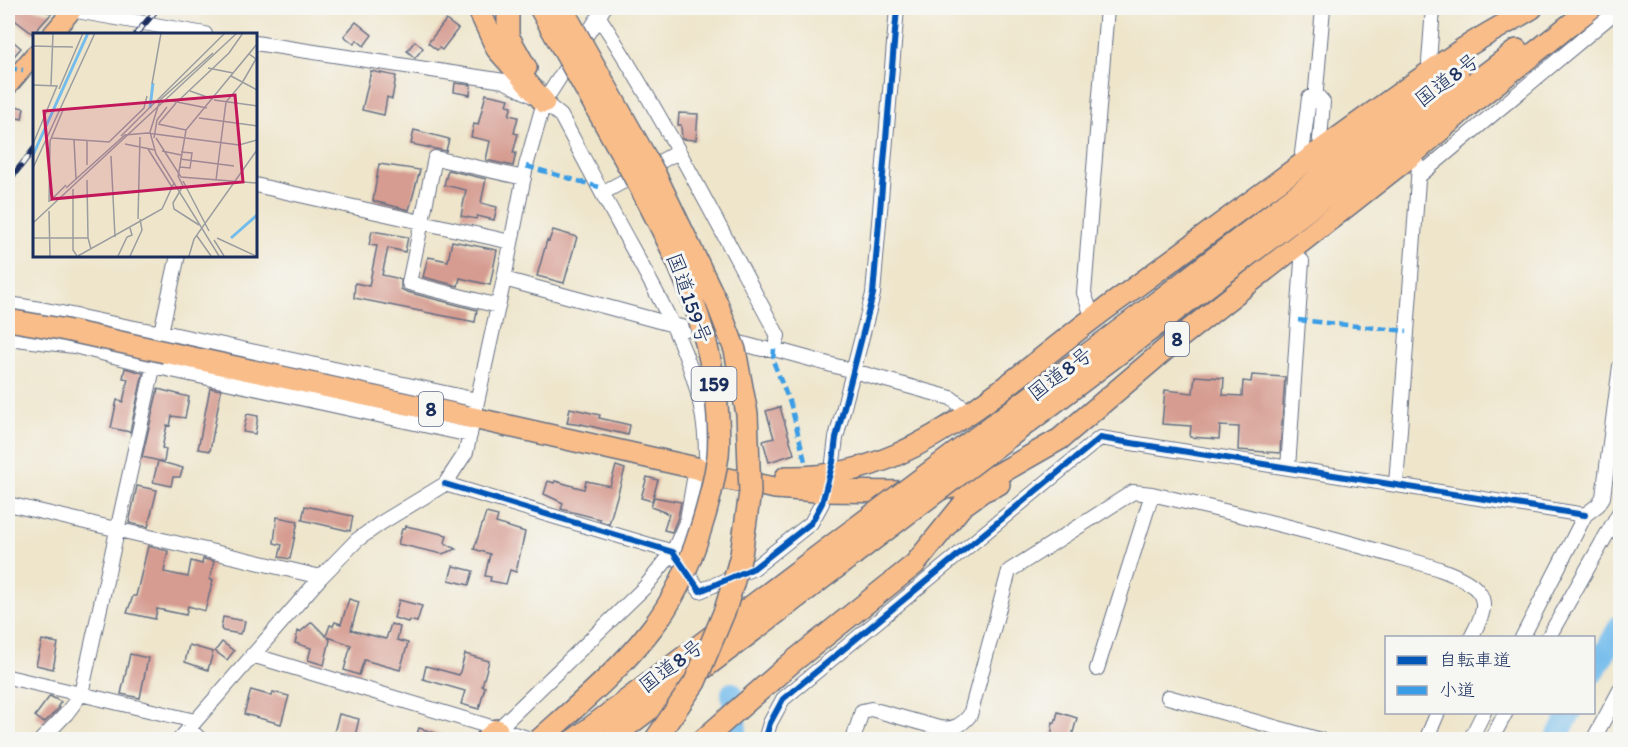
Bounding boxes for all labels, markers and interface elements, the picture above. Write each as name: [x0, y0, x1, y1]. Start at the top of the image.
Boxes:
inset map: [33, 33, 256, 256]
street label: 国道8号: [1409, 47, 1484, 112]
street label: 国道159号: [662, 249, 717, 347]
road number: 8: [1165, 322, 1189, 356]
street label: 国道8号: [1022, 341, 1097, 406]
road number: 159: [692, 367, 736, 401]
road number: 8: [419, 392, 443, 426]
street label: 国道8号: [633, 633, 708, 698]
legend: [1385, 636, 1595, 714]
text: 自転車道: [1439, 649, 1511, 671]
text: 小道: [1439, 679, 1475, 701]

